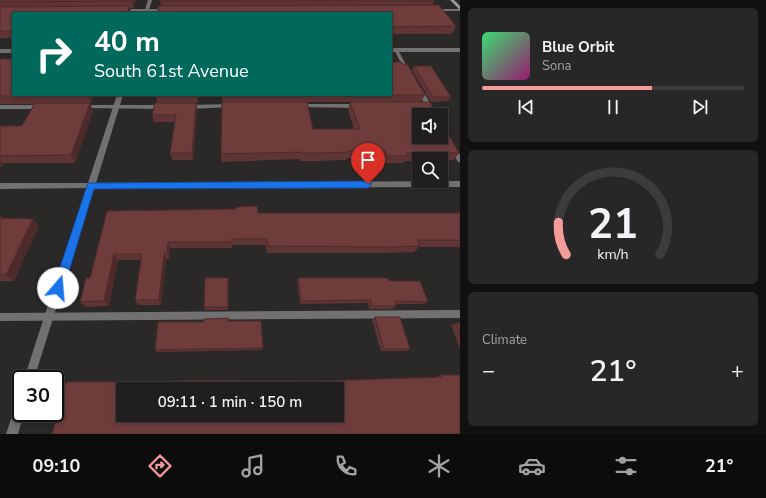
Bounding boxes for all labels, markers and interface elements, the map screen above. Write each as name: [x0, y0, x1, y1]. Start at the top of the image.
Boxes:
text: 40 m: [94, 23, 160, 61]
icon: right: [28, 28, 80, 80]
text: Blue Orbit: [542, 37, 614, 57]
text: Sona: [542, 57, 572, 75]
text: South 61st Avenue: [94, 59, 249, 83]
icon: previous: [515, 96, 537, 118]
icon: pause: [602, 96, 624, 118]
icon: next: [689, 96, 711, 118]
map controls: [412, 108, 448, 188]
button: sound: [412, 108, 448, 144]
pin: [351, 143, 385, 184]
icon: arrive: [357, 149, 379, 171]
button: search: [412, 152, 448, 188]
text: 21: [588, 196, 638, 253]
text: km/h: [597, 245, 629, 264]
position arrow: [37, 267, 79, 309]
text: Climate: [482, 331, 527, 349]
text: 21°: [589, 351, 637, 392]
text: −: [482, 356, 495, 386]
text: +: [731, 356, 744, 386]
speed limit sign: 30: [12, 370, 64, 422]
text: 09:11 · 1 min · 150 m: [158, 392, 302, 412]
icon: directions: [146, 452, 174, 480]
icon: music: [239, 452, 267, 480]
icon: phone: [332, 452, 360, 480]
icon: climate: [425, 452, 453, 480]
icon: car: [518, 452, 546, 480]
icon: filters: [612, 452, 640, 480]
text: 09:10: [33, 454, 80, 478]
text: 21°: [705, 454, 733, 478]

